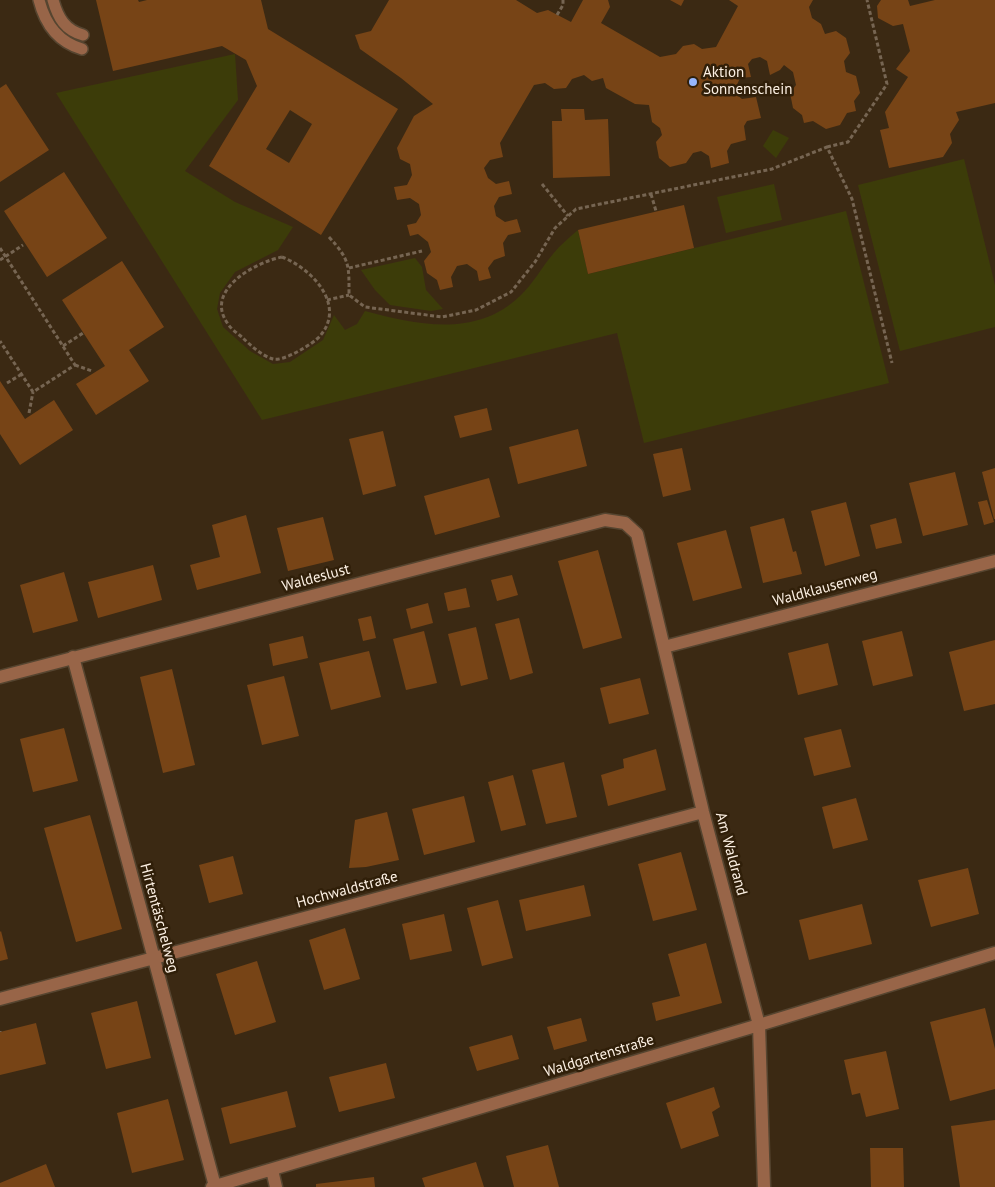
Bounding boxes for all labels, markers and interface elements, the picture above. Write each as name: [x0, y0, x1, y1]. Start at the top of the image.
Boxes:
place label: Aktion Sonnenschein: [703, 64, 792, 99]
marker: Aktion Sonnenschein: [687, 76, 699, 88]
street label: Waldeslust: [280, 560, 352, 596]
street label: Waldklausenweg: [771, 565, 879, 611]
street label: Am Waldrand: [711, 810, 751, 898]
street label: Hirtentäschelweg: [136, 861, 182, 975]
street label: Hochwaldstraße: [294, 868, 400, 912]
street label: Waldgartenstraße: [542, 1031, 656, 1081]

